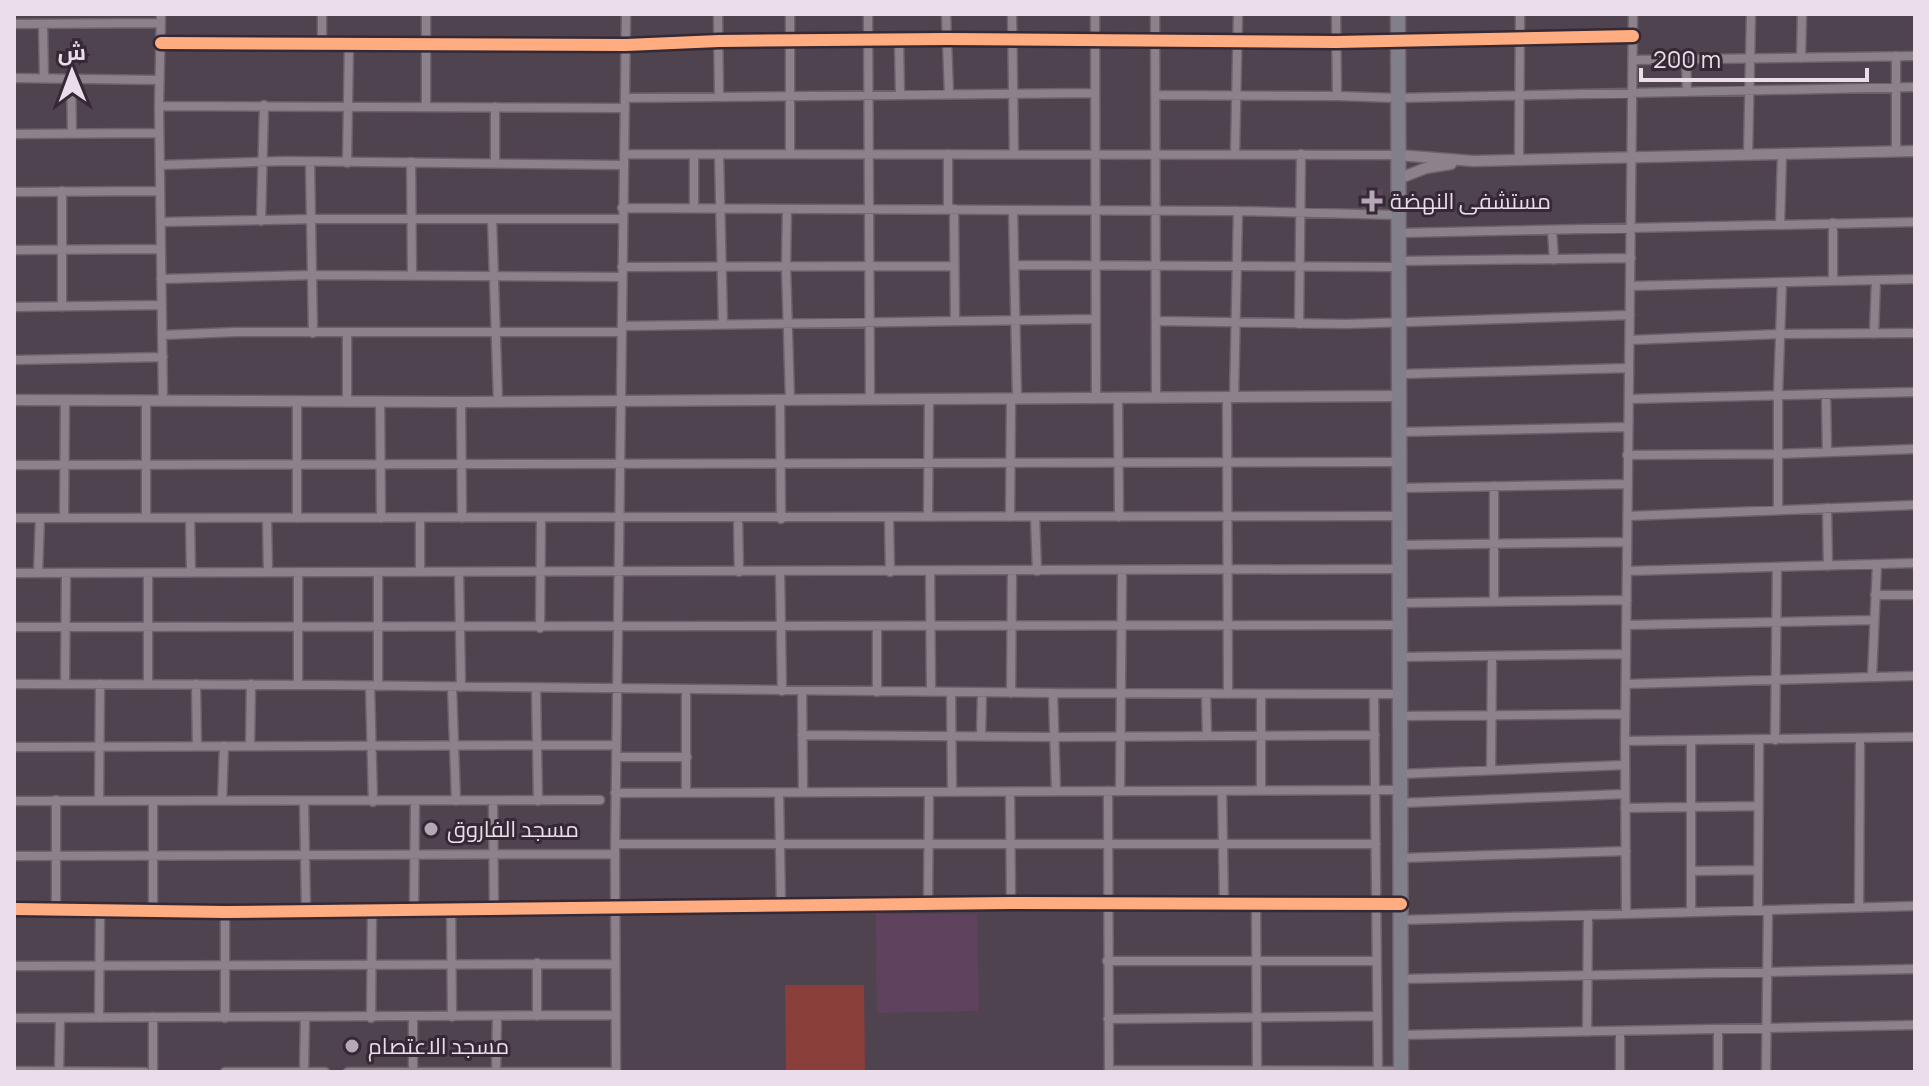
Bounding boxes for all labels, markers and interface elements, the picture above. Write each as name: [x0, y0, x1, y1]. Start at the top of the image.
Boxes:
north arrow: [32, 32, 112, 112]
scale bar: [1641, 32, 1867, 82]
text: ش: [57, 37, 86, 67]
text: 200 m: [1653, 42, 1721, 75]
place label: مستشفى النهضة: [1390, 186, 1551, 216]
marker: مستشفى النهضة: [1361, 190, 1383, 212]
place label: مسجد الفاروق: [447, 814, 579, 844]
marker: مسجد الفاروق: [422, 820, 440, 838]
place label: مسجد الاعتصام: [368, 1031, 509, 1062]
marker: مسجد الاعتصام: [343, 1037, 361, 1055]

